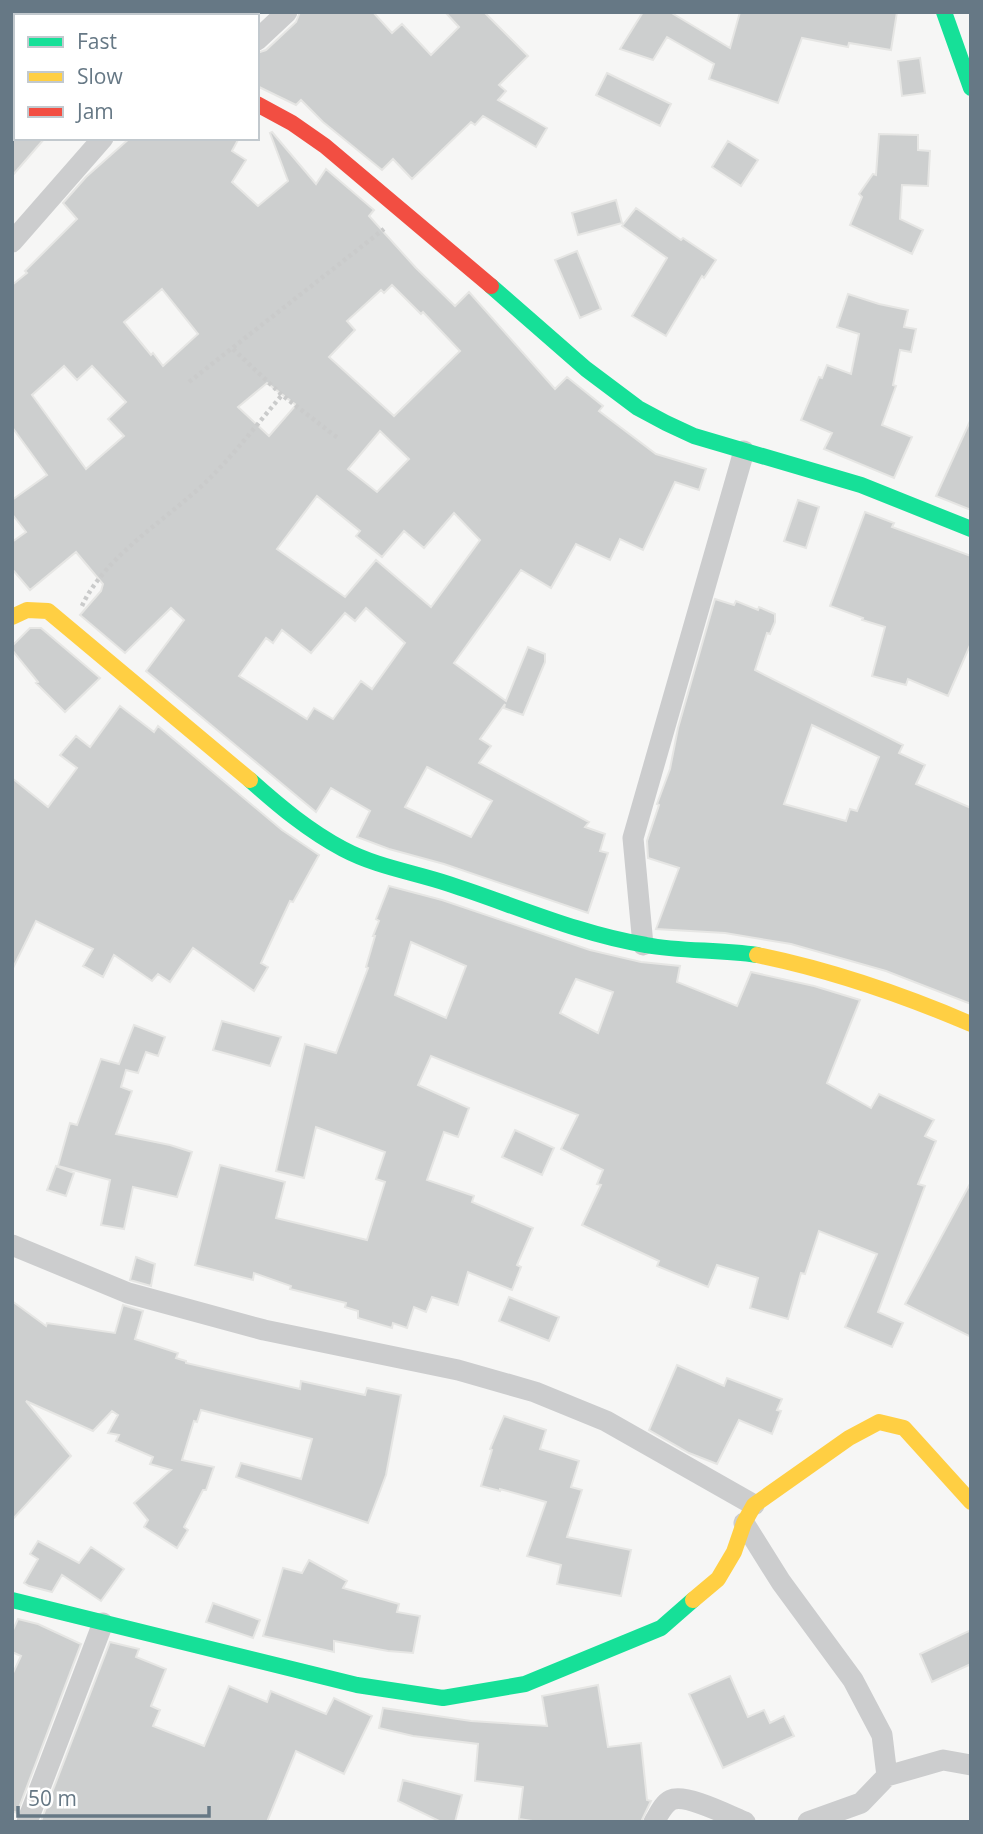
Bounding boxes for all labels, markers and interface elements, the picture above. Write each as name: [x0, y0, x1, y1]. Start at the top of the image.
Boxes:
legend: [14, 14, 259, 140]
text: Fast: [77, 27, 117, 55]
text: Slow: [77, 62, 123, 90]
text: Jam: [75, 97, 114, 125]
scale bar: [18, 1774, 208, 1818]
text: 50 m: [28, 1784, 77, 1812]

